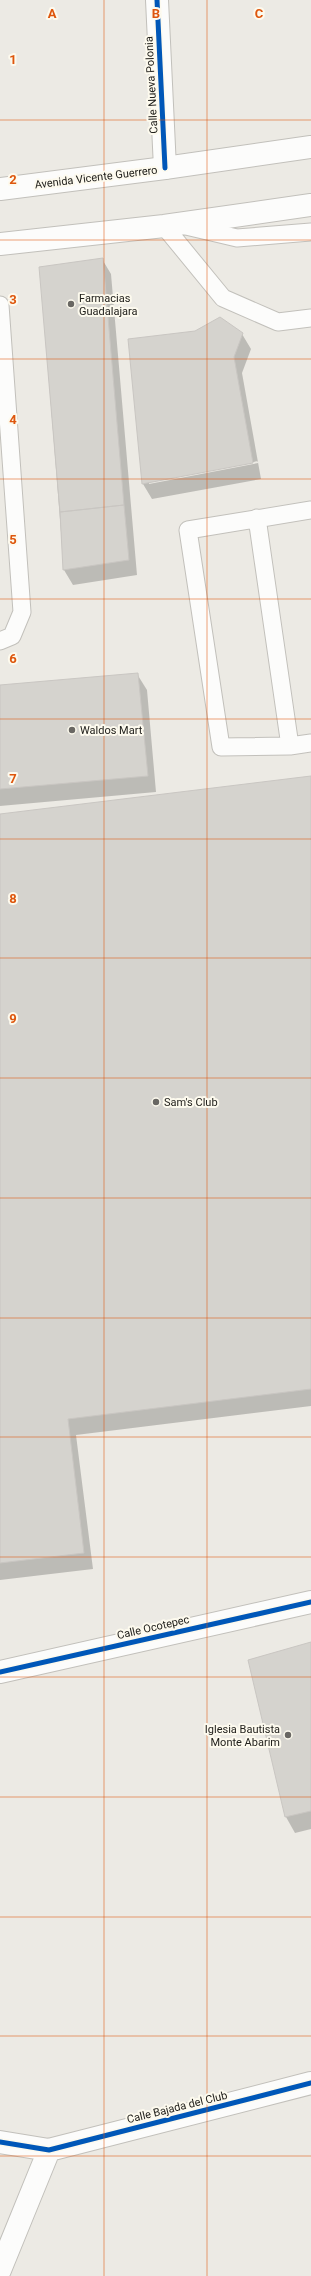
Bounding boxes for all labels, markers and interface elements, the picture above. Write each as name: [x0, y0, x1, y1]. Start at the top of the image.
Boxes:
text: A: [48, 6, 57, 21]
text: B: [152, 6, 160, 21]
text: C: [255, 6, 264, 21]
street label: Calle Nueva Polonia: [142, 36, 161, 134]
text: 1: [9, 52, 17, 67]
street label: Avenida Vicente Guerrero: [34, 164, 158, 191]
text: 2: [9, 172, 17, 187]
text: 3: [9, 292, 17, 307]
place label: Farmacias Guadalajara: [79, 292, 138, 318]
marker: Farmacias Guadalajara: [66, 299, 76, 309]
text: 4: [9, 412, 17, 427]
text: 5: [9, 532, 17, 547]
text: 6: [9, 651, 17, 666]
place label: Waldos Mart: [80, 724, 143, 737]
marker: Waldos Mart: [67, 725, 77, 735]
text: 7: [9, 771, 17, 786]
text: 8: [9, 891, 17, 906]
text: 9: [9, 1011, 17, 1026]
place label: Sam's Club: [164, 1096, 218, 1109]
marker: Sam's Club: [151, 1097, 161, 1107]
street label: Calle Ocotepec: [116, 1613, 191, 1642]
place label: Iglesia Bautista Monte Abarim: [205, 1723, 280, 1749]
marker: Iglesia Bautista Monte Abarim: [283, 1730, 293, 1740]
street label: Calle Bajada del Club: [126, 2089, 229, 2126]

